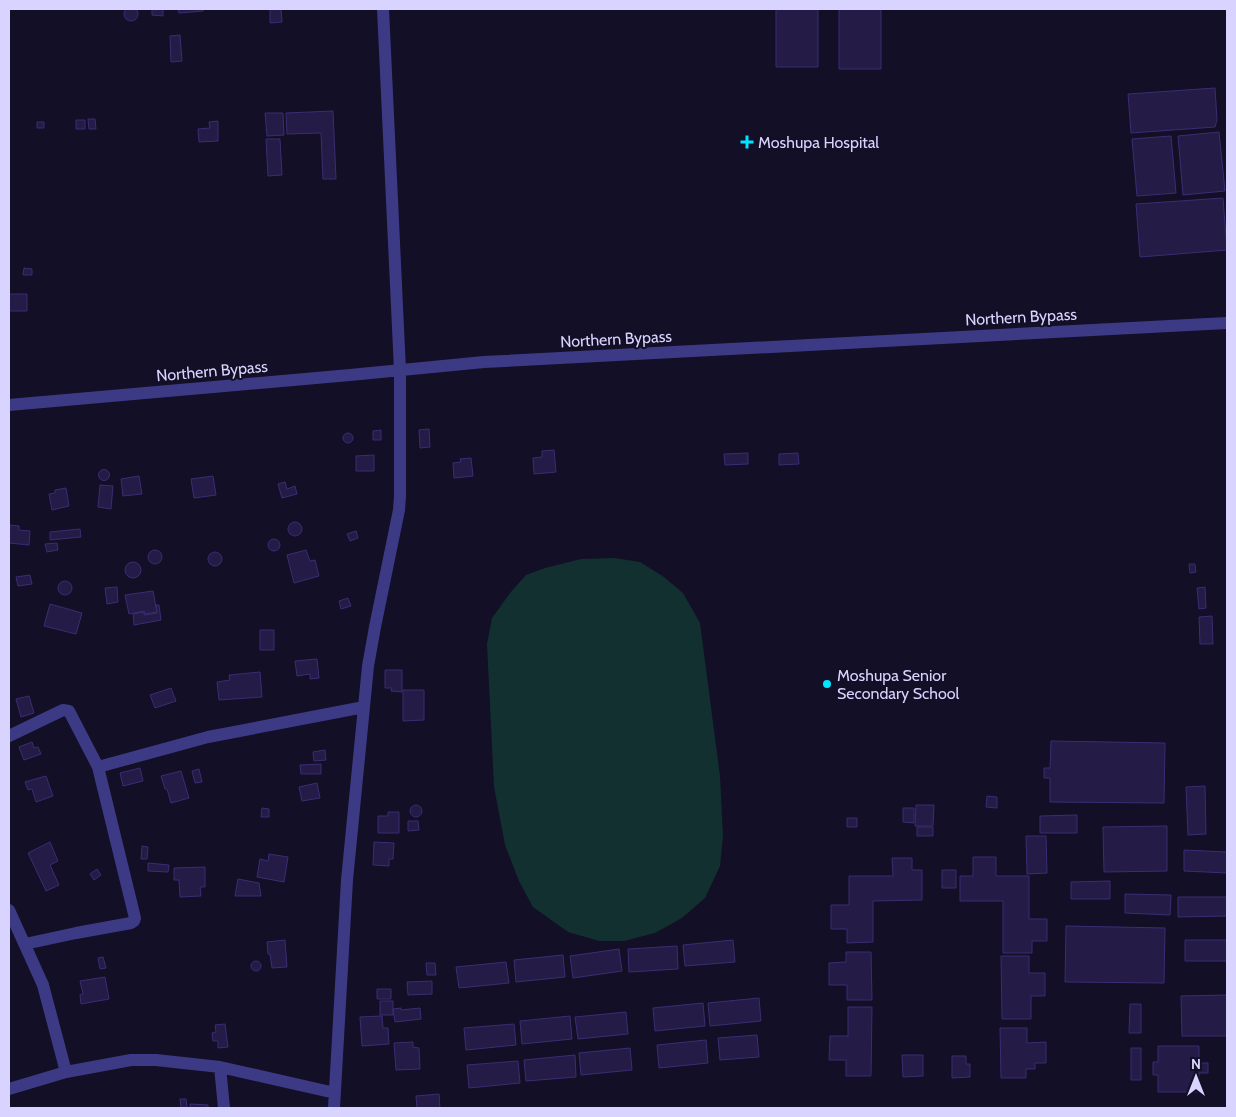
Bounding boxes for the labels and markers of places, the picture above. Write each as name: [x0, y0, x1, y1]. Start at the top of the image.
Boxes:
place label: Moshupa Hospital: [758, 133, 879, 152]
marker: Moshupa Hospital: [740, 135, 754, 149]
place label: Moshupa Senior Secondary School: [837, 666, 960, 703]
marker: Moshupa Senior Secondary School: [821, 678, 833, 690]

